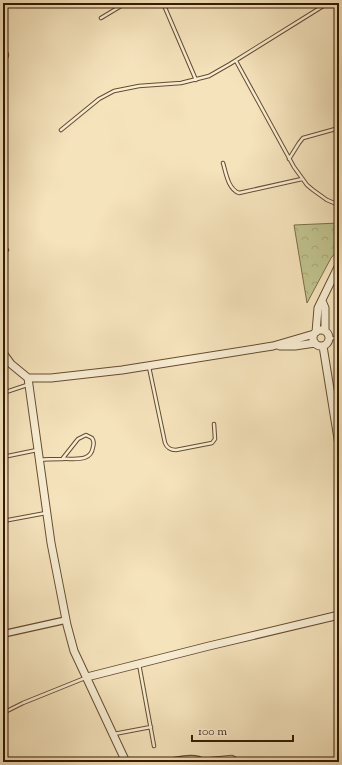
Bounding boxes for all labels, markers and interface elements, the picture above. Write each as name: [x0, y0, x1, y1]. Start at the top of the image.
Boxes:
scale bar: [192, 717, 293, 743]
text: 100 m: [198, 723, 227, 741]

